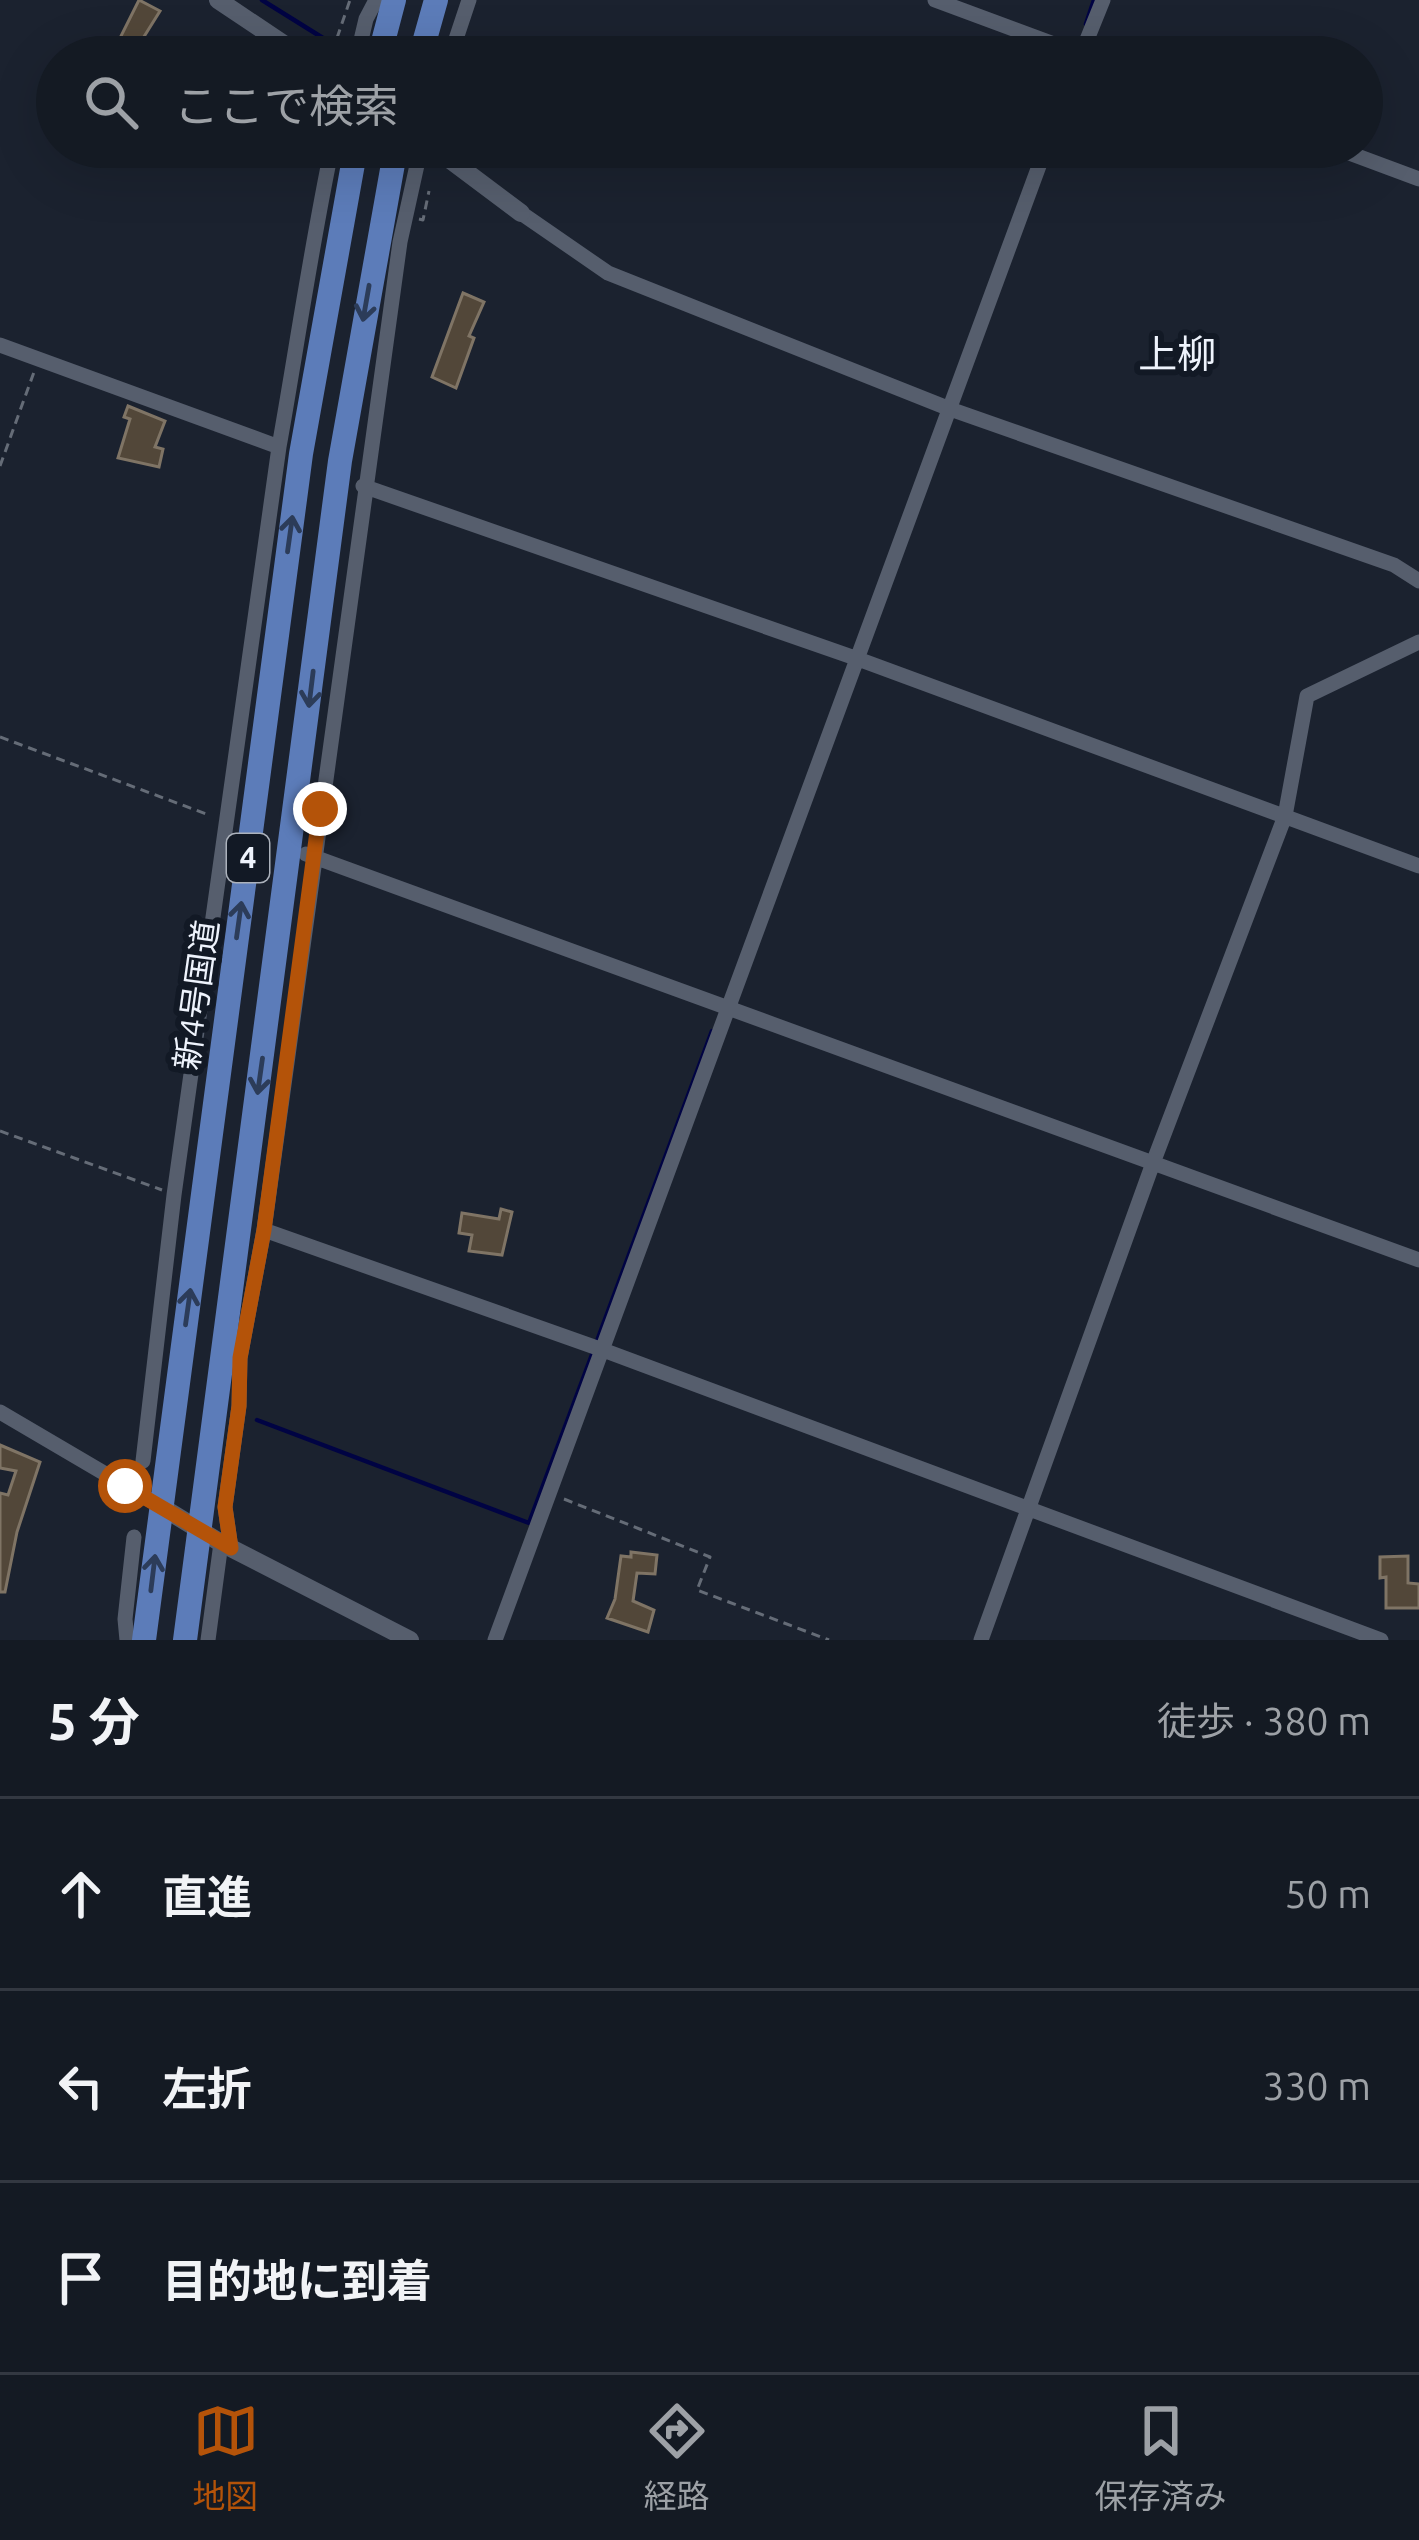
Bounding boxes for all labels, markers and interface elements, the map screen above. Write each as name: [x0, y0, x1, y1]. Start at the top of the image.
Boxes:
search box: [36, 36, 1383, 168]
icon: search: [78, 69, 144, 135]
text: ここで検索: [174, 80, 399, 131]
one-way arrow: [354, 283, 376, 322]
district label: 上柳: [1138, 332, 1216, 375]
one-way arrow: [280, 515, 302, 554]
one-way arrow: [299, 669, 321, 708]
route end: [293, 782, 347, 836]
road number: 4: [227, 834, 269, 882]
one-way arrow: [229, 901, 251, 940]
street label: 新4号国道: [167, 918, 224, 1072]
one-way arrow: [248, 1056, 270, 1095]
one-way arrow: [178, 1288, 200, 1327]
route start: [98, 1459, 152, 1513]
one-way arrow: [142, 1554, 165, 1593]
text: 5 分: [48, 1692, 140, 1750]
text: 徒歩 · 380 m: [1157, 1699, 1371, 1742]
icon: ahead: [48, 1861, 114, 1927]
text: 直進: [162, 1871, 252, 1922]
text: 50 m: [1284, 1872, 1371, 1915]
icon: left: [48, 2053, 114, 2119]
text: 左折: [162, 2063, 252, 2114]
text: 330 m: [1262, 2064, 1371, 2107]
icon: arrive: [48, 2245, 114, 2311]
text: 目的地に到着: [162, 2255, 432, 2306]
tab: 地図: [193, 2398, 259, 2518]
tab: 経路: [644, 2398, 710, 2518]
tab: 保存済み: [1095, 2398, 1227, 2518]

